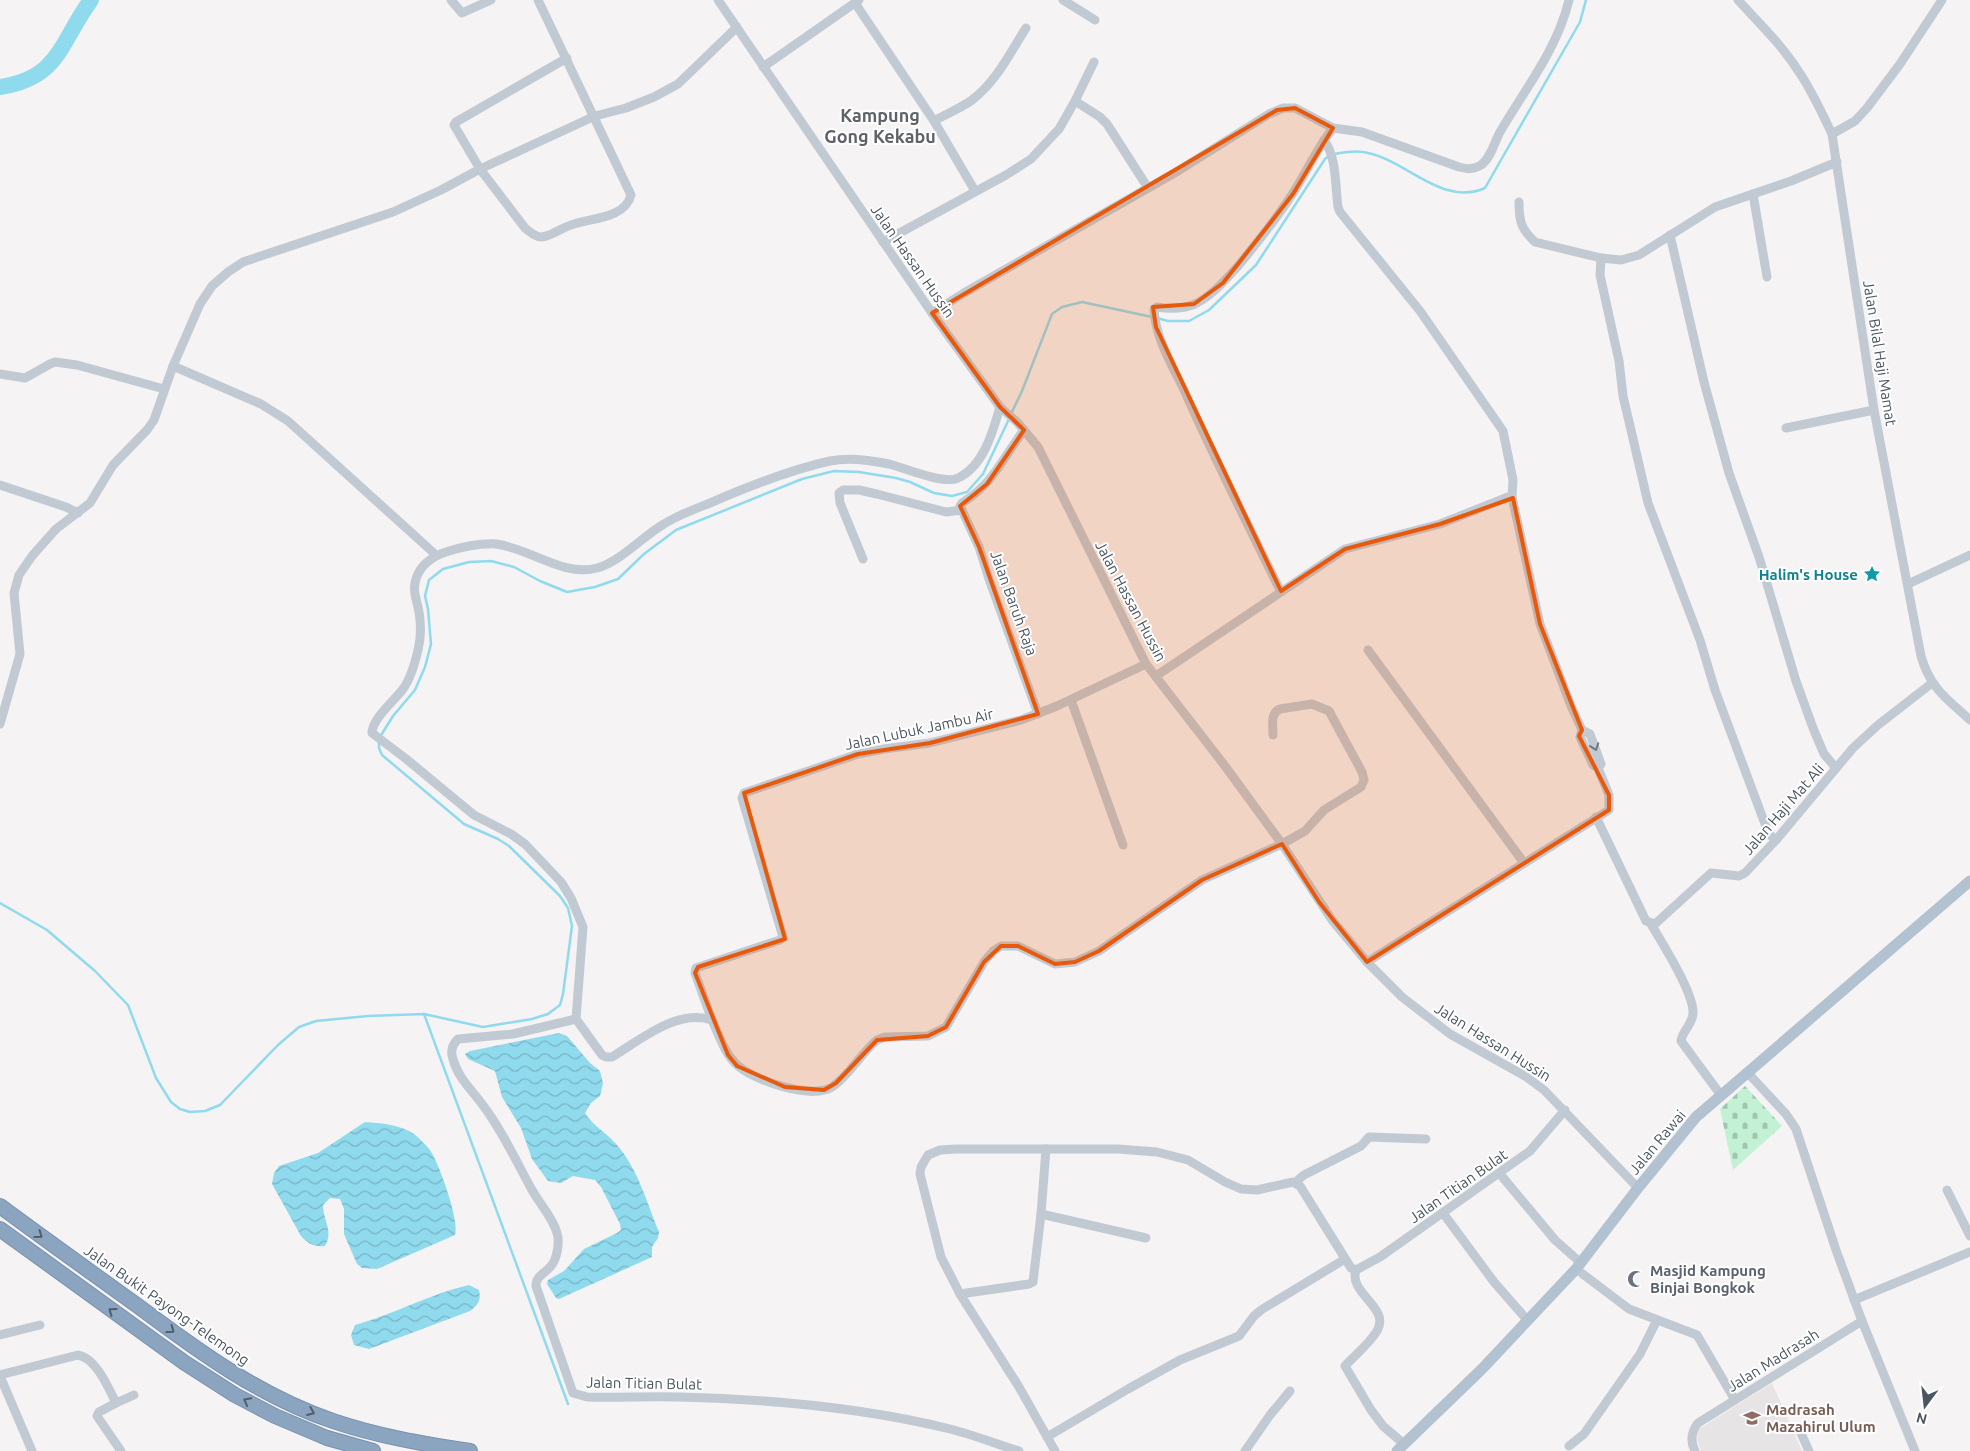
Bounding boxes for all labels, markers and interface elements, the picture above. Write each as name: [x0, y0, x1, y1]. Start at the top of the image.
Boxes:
district label: Kampung Gong Kekabu: [824, 105, 936, 146]
street label: Jalan Hassan Hussin: [868, 201, 958, 321]
street label: Jalan Bilal Haji Mamat: [1860, 279, 1900, 427]
street label: Jalan Hassan Hussin: [1092, 538, 1170, 664]
street label: Jalan Baruh Raja: [987, 548, 1041, 658]
place icon: Halim's House: [1862, 564, 1882, 584]
place label: Halim's House: [1759, 566, 1858, 583]
street label: Jalan Lubuk Jambu Air: [843, 705, 995, 753]
one-way arrow: [1589, 742, 1599, 751]
street label: Jalan Haji Mat Ali: [1739, 760, 1827, 858]
street label: Jalan Hassan Hussin: [1432, 999, 1554, 1085]
street label: Jalan Rawai: [1625, 1106, 1689, 1178]
street label: Jalan Titian Bulat: [1406, 1146, 1510, 1226]
one-way arrow: [33, 1229, 43, 1238]
street label: Jalan Bukit Payong-Telemong: [81, 1241, 253, 1369]
place label: Masjid Kampung Binjai Bongkok: [1650, 1262, 1766, 1296]
mosque icon: Masjid Kampung Binjai Bongkok: [1626, 1269, 1646, 1289]
one-way arrow: [109, 1308, 118, 1316]
one-way arrow: [165, 1325, 174, 1333]
street label: Jalan Madrasah: [1724, 1325, 1822, 1395]
street label: Jalan Titian Bulat: [586, 1373, 702, 1393]
north arrow: [1900, 1381, 1950, 1431]
one-way arrow: [243, 1398, 252, 1408]
place label: Madrasah Mazahirul Ulum: [1766, 1401, 1876, 1435]
one-way arrow: [306, 1405, 315, 1416]
school or university icon: Madrasah Mazahirul Ulum: [1742, 1408, 1762, 1428]
text: N: [1915, 1409, 1929, 1428]

